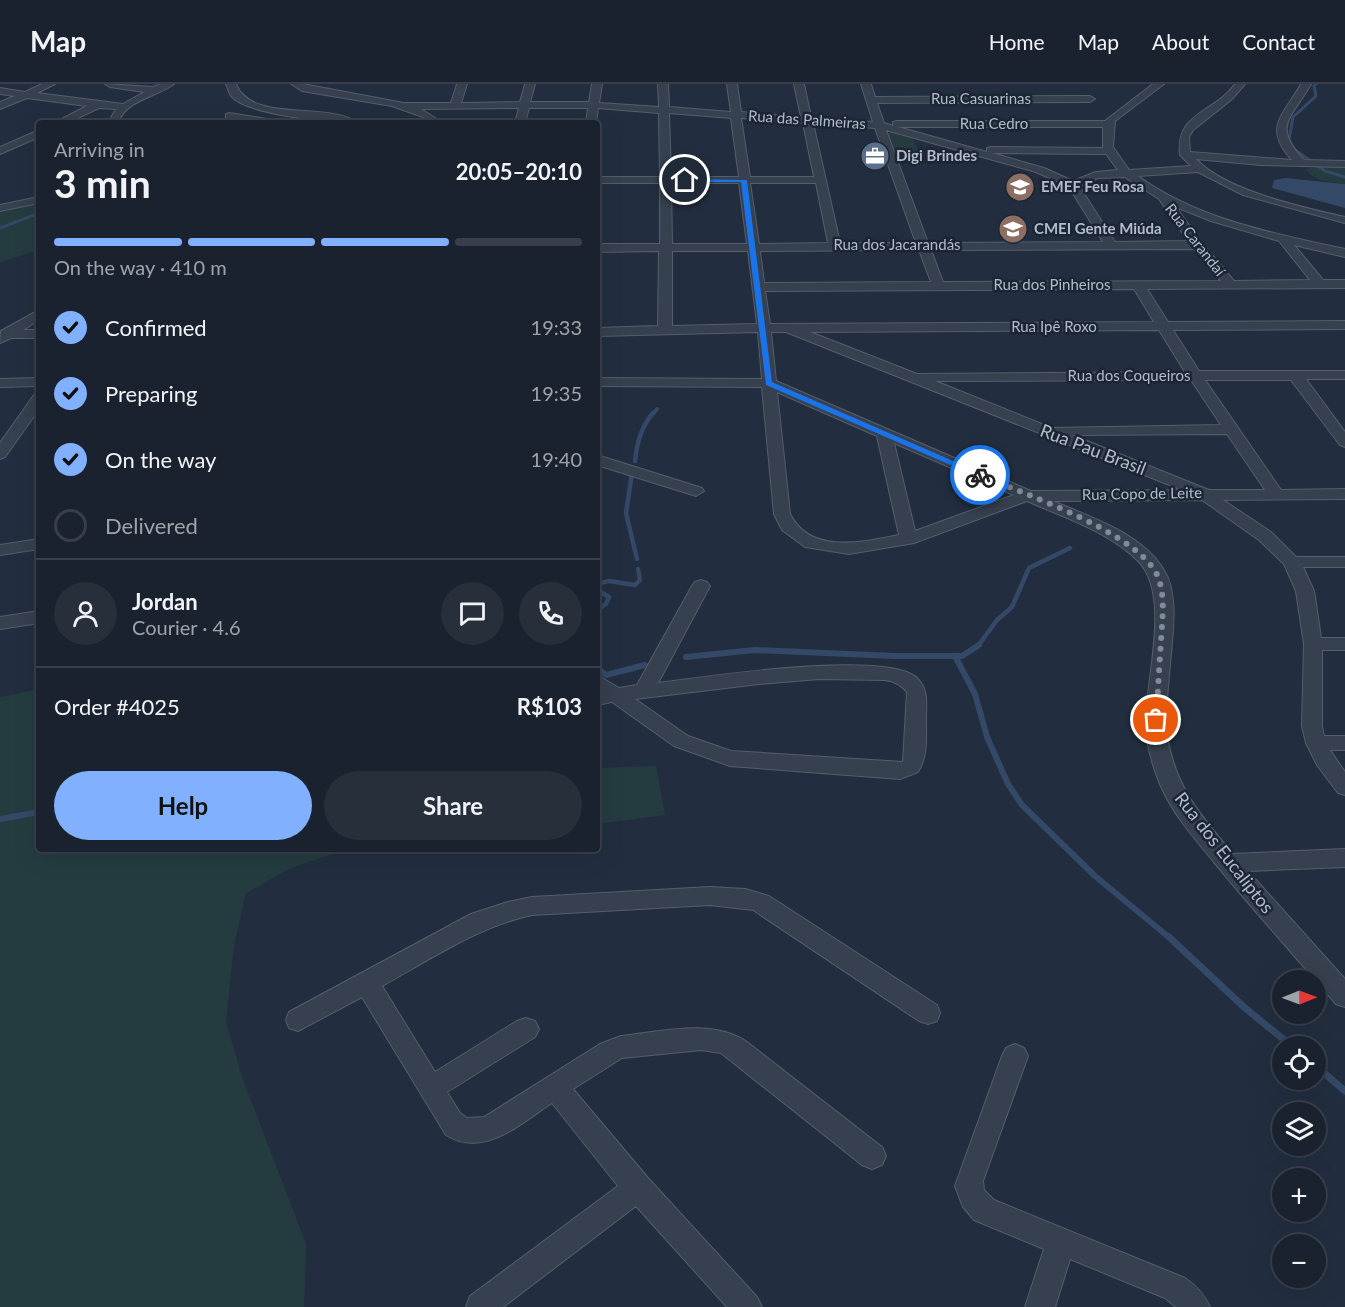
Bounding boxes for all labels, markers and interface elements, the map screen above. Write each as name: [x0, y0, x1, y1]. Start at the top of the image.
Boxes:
text: Map: [30, 24, 86, 58]
text: Home: [989, 29, 1045, 54]
text: Map: [1078, 29, 1119, 54]
text: About: [1152, 29, 1209, 54]
text: Contact: [1242, 29, 1315, 54]
street label: Rua Casuarinas: [931, 89, 1031, 107]
street label: Rua das Palmeiras: [748, 106, 866, 132]
street label: Rua Cedro: [960, 114, 1028, 132]
text: Arriving in: [54, 137, 145, 161]
office icon: Digi Brindes: [859, 140, 891, 172]
place label: Digi Brindes: [896, 146, 978, 164]
pin: [659, 154, 710, 205]
text: 20:05–20:10: [456, 158, 582, 185]
text: 3 min: [54, 160, 151, 206]
icon: home: [668, 163, 701, 196]
school or university icon: EMEF Feu Rosa: [1004, 171, 1036, 203]
place label: EMEF Feu Rosa: [1041, 177, 1144, 195]
street label: Rua Carandaí: [1162, 200, 1230, 280]
school or university icon: CMEI Gente Miúda: [997, 213, 1029, 245]
place label: CMEI Gente Miúda: [1034, 219, 1162, 237]
street label: Rua dos Jacarandás: [833, 235, 961, 253]
text: On the way · 410 m: [54, 255, 227, 279]
street label: Rua dos Pinheiros: [994, 275, 1110, 293]
icon: check: [54, 311, 87, 344]
text: Confirmed: [105, 314, 207, 341]
text: 19:33: [531, 315, 582, 339]
street label: Rua Ipê Roxo: [1011, 317, 1097, 335]
street label: Rua dos Coqueiros: [1068, 366, 1190, 384]
icon: check: [54, 377, 87, 410]
text: Preparing: [105, 380, 197, 407]
text: 19:35: [531, 381, 582, 405]
street label: Rua Pau Brasil: [1037, 419, 1149, 479]
icon: check: [54, 443, 87, 476]
courier: [950, 445, 1010, 505]
text: On the way: [105, 446, 216, 473]
text: 19:40: [531, 447, 582, 471]
icon: bike: [964, 459, 997, 492]
street label: Rua Copo de Leite: [1082, 483, 1202, 503]
text: Delivered: [105, 512, 198, 539]
button: person: [54, 582, 117, 645]
button: chat: [441, 582, 504, 645]
button: phone: [519, 582, 582, 645]
text: Jordan: [132, 588, 198, 615]
text: Courier · 4.6: [132, 615, 241, 639]
text: Order #4025: [54, 693, 180, 720]
text: R$103: [517, 693, 582, 720]
pin: [1130, 694, 1181, 745]
icon: bag: [1139, 703, 1172, 736]
button: Help: [54, 771, 312, 840]
button: Share: [324, 771, 582, 840]
street label: Rua dos Eucaliptos: [1171, 787, 1279, 918]
north arrow: [1272, 970, 1326, 1024]
map controls: [1272, 970, 1326, 1288]
button: locate: [1272, 1036, 1326, 1090]
button: layers: [1272, 1102, 1326, 1156]
button: +: [1272, 1168, 1326, 1222]
button: −: [1272, 1234, 1326, 1288]

